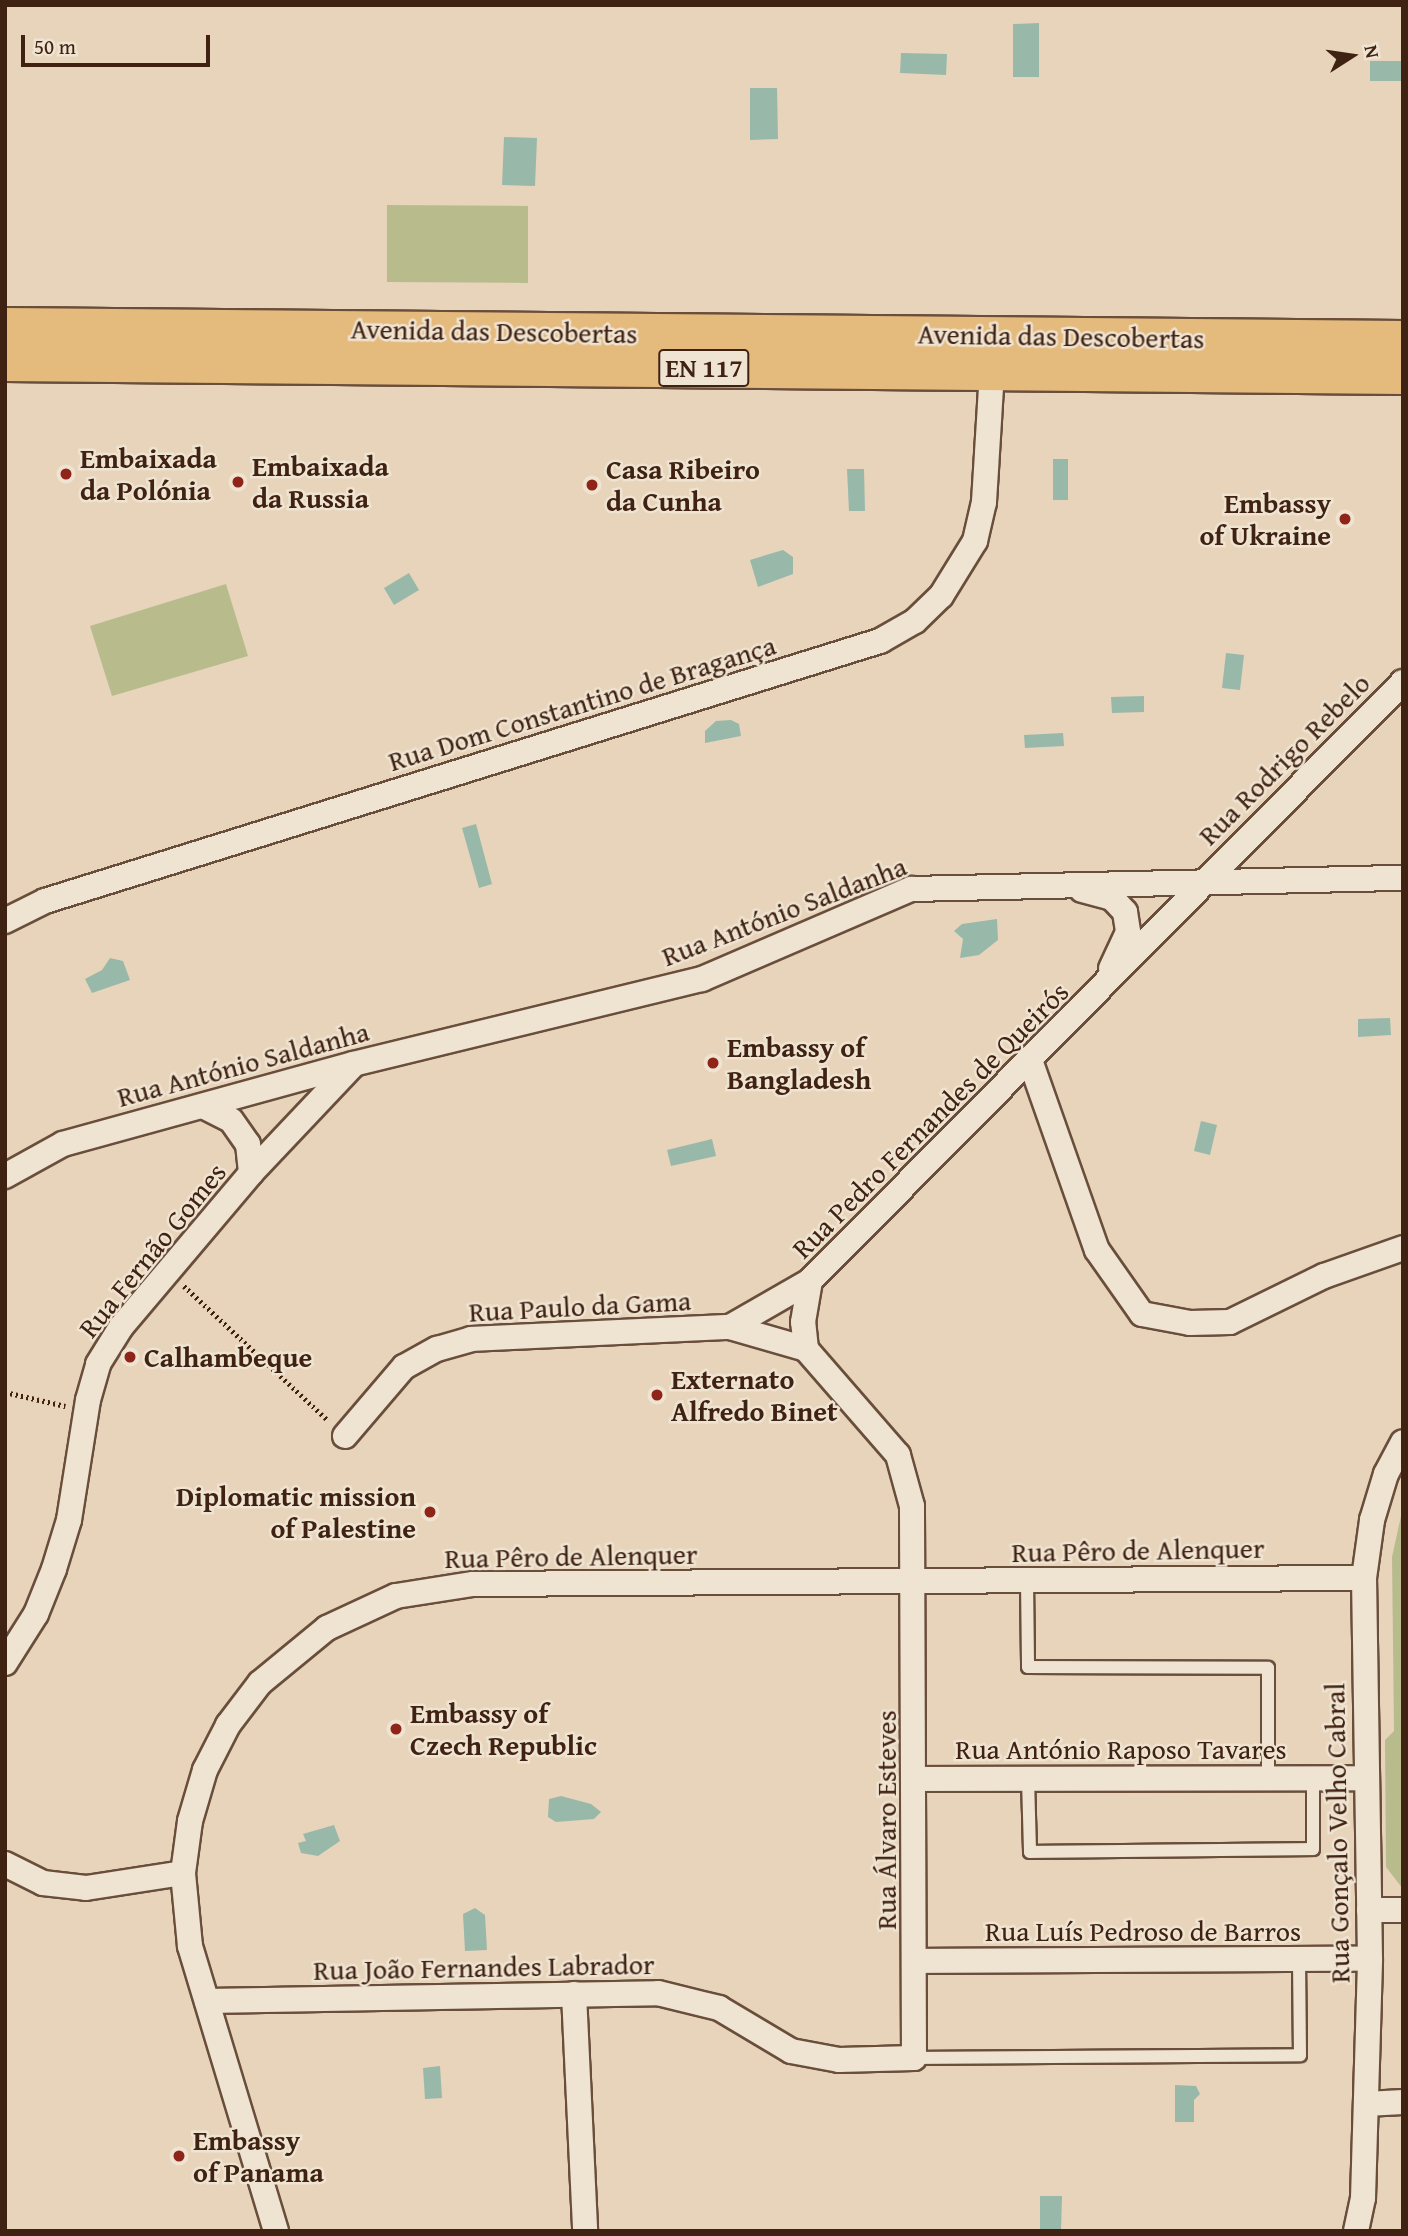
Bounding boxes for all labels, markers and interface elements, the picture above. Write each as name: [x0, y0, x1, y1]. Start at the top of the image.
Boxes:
scale bar: [24, 21, 214, 65]
north arrow: [1317, 21, 1387, 91]
text: 50 m: [34, 31, 76, 62]
text: N: [1358, 43, 1388, 61]
street label: Avenida das Descobertas: [350, 312, 638, 350]
street label: Avenida das Descobertas: [917, 317, 1205, 355]
road number: EN 117: [657, 346, 751, 390]
place label: Embaixada da Polónia: [80, 441, 217, 507]
place label: Embaixada da Russia: [252, 449, 389, 515]
place label: Casa Ribeiro da Cunha: [606, 452, 760, 518]
marker: Embaixada da Polónia: [58, 466, 74, 482]
marker: Embaixada da Russia: [230, 474, 246, 490]
marker: Casa Ribeiro da Cunha: [584, 477, 600, 493]
place label: Embassy of Ukraine: [1199, 486, 1331, 552]
marker: Embassy of Ukraine: [1337, 511, 1353, 527]
street label: Rua Dom Constantino de Bragança: [384, 628, 780, 778]
street label: Rua Rodrigo Rebelo: [1191, 666, 1377, 852]
street label: Rua António Saldanha: [657, 849, 911, 973]
street label: Rua Pedro Fernandes de Queirós: [785, 975, 1075, 1265]
street label: Rua António Saldanha: [113, 1014, 373, 1114]
place label: Embassy of Bangladesh: [727, 1030, 871, 1096]
marker: Embassy of Bangladesh: [705, 1055, 721, 1071]
street label: Rua Fernão Gomes: [71, 1156, 233, 1344]
street label: Rua Paulo da Gama: [468, 1283, 692, 1329]
place label: Calhambeque: [144, 1340, 312, 1374]
marker: Calhambeque: [122, 1349, 138, 1365]
place label: Externato Alfredo Binet: [671, 1362, 838, 1428]
marker: Externato Alfredo Binet: [649, 1387, 665, 1403]
place label: Diplomatic mission of Palestine: [176, 1479, 416, 1545]
marker: Diplomatic mission of Palestine: [422, 1504, 438, 1520]
street label: Rua Pêro de Alenquer: [1011, 1531, 1265, 1569]
street label: Rua Pêro de Alenquer: [444, 1537, 698, 1575]
street label: Rua Gonçalo Velho Cabral: [1318, 1683, 1356, 1983]
place label: Embassy of Czech Republic: [410, 1696, 597, 1762]
street label: Rua Álvaro Esteves: [869, 1710, 903, 1930]
marker: Embassy of Czech Republic: [388, 1721, 404, 1737]
street label: Rua António Raposo Tavares: [955, 1732, 1287, 1766]
street label: Rua Luís Pedroso de Barros: [985, 1914, 1301, 1948]
street label: Rua João Fernandes Labrador: [313, 1947, 655, 1987]
place label: Embassy of Panama: [193, 2123, 324, 2189]
marker: Embassy of Panama: [171, 2148, 187, 2164]

